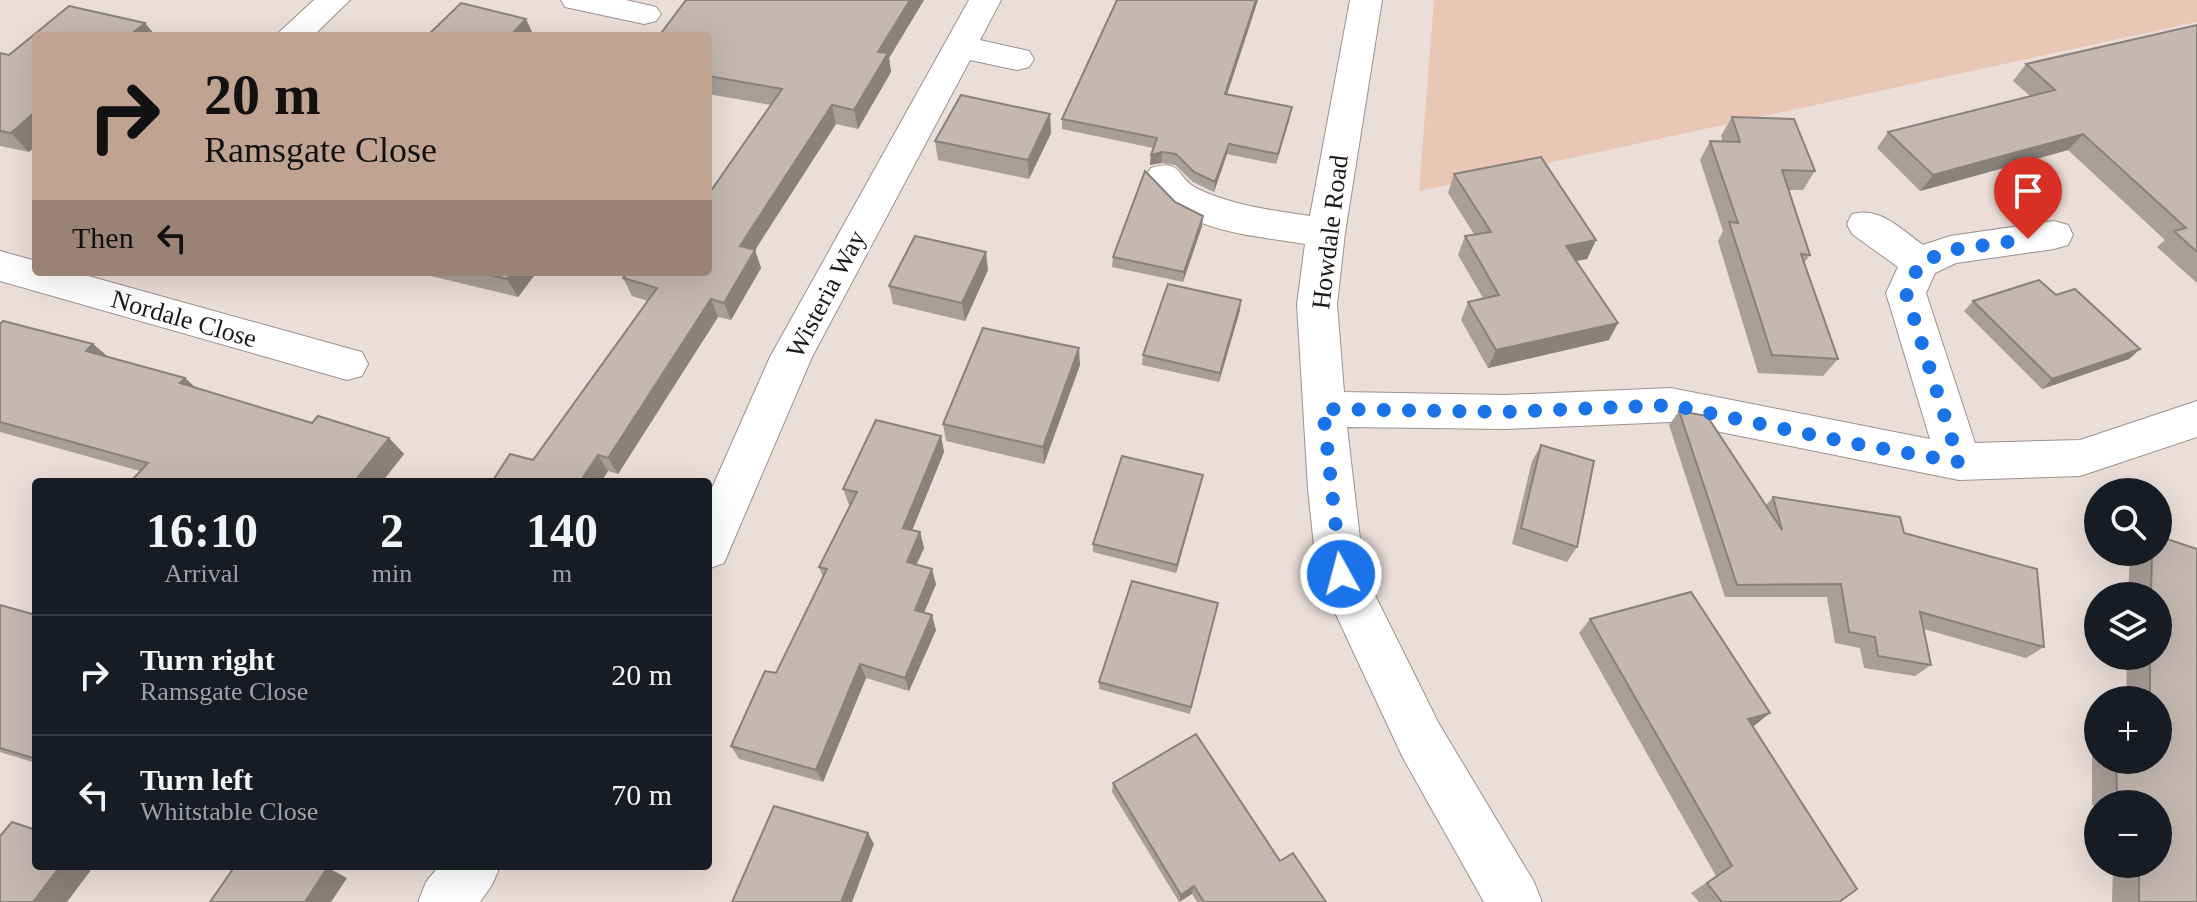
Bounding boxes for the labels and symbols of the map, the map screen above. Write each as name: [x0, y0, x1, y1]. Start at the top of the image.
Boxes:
street label: Howdale Road: [1306, 153, 1354, 311]
pin: [1994, 157, 2062, 239]
street label: Wisteria Way: [780, 225, 872, 363]
street label: Nordale Close: [108, 284, 260, 354]
position arrow: [1299, 532, 1383, 616]

